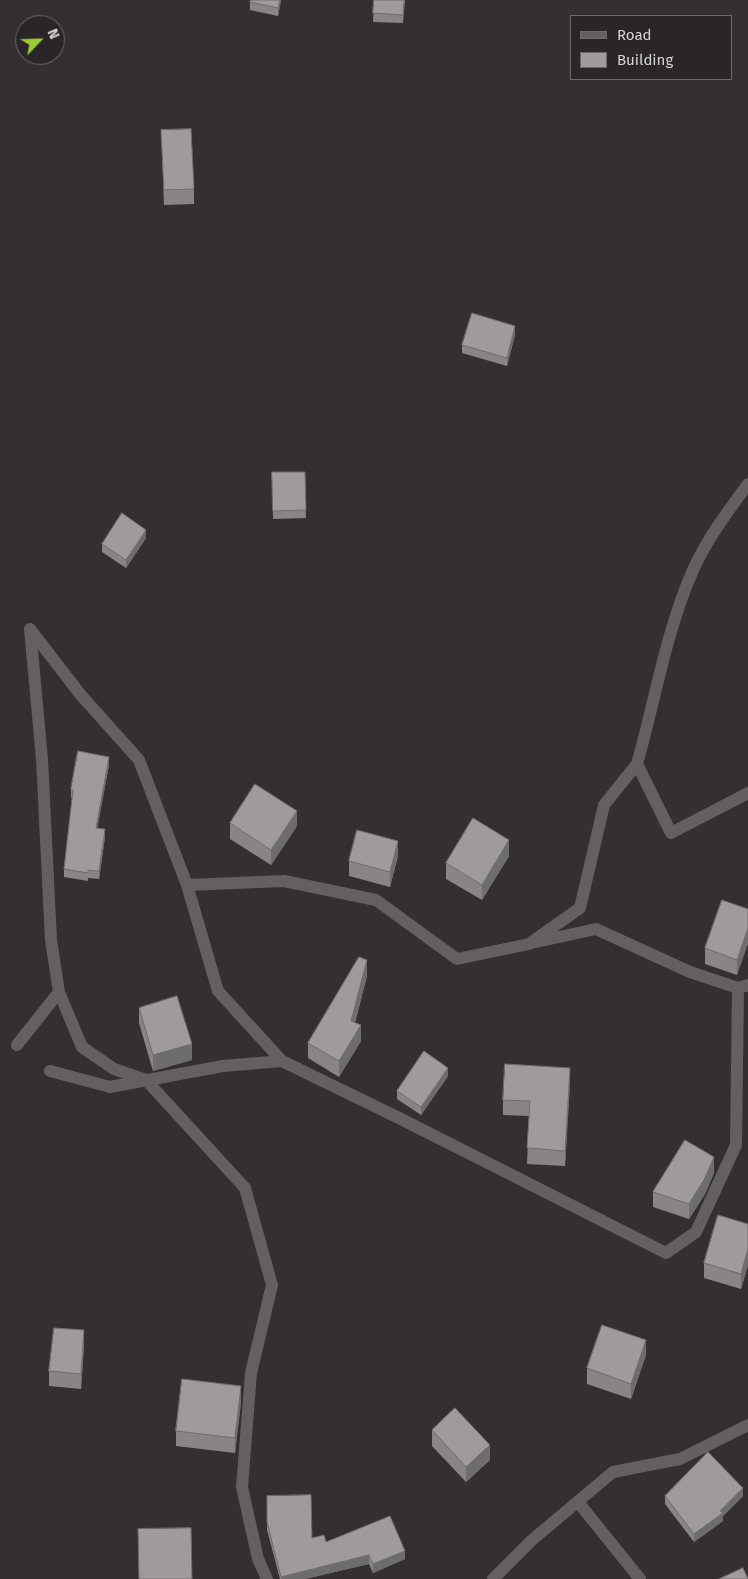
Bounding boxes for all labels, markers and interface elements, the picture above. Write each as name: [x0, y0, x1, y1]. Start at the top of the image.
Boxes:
north arrow: [15, 15, 65, 65]
legend: [570, 15, 733, 80]
text: N: [44, 26, 63, 42]
text: Road: [617, 26, 652, 44]
text: Building: [617, 51, 673, 69]

